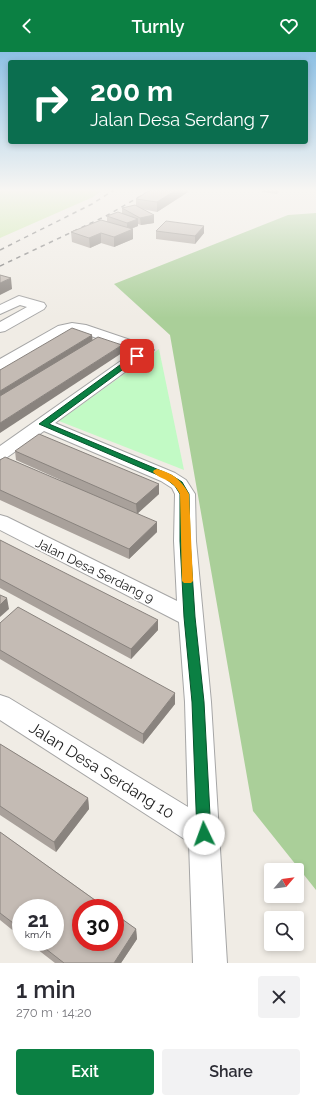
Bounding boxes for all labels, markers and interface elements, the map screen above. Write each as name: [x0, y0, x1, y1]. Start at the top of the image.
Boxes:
icon: back: [16, 15, 38, 37]
icon: heart: [278, 15, 300, 37]
text: Turnly: [131, 16, 185, 37]
text: 200 m: [90, 75, 173, 108]
icon: right: [24, 76, 76, 128]
text: Jalan Desa Serdang 7: [90, 109, 269, 130]
pin: [120, 339, 154, 373]
icon: arrive: [126, 345, 148, 367]
street label: Jalan Desa Serdang 9: [33, 535, 157, 606]
street label: Jalan Desa Serdang 10: [26, 718, 178, 823]
position arrow: [183, 813, 225, 855]
north arrow: [264, 863, 304, 903]
map controls: [264, 863, 304, 951]
speed limit sign: 30: [72, 899, 124, 951]
text: 21: [27, 908, 49, 932]
button: search: [264, 911, 304, 951]
text: km/h: [25, 929, 51, 940]
text: 1 min: [16, 975, 76, 1004]
button: close: [258, 976, 300, 1018]
text: 270 m · 14:20: [16, 1005, 92, 1020]
button: Exit: [16, 1049, 154, 1095]
button: Share: [162, 1049, 300, 1095]

